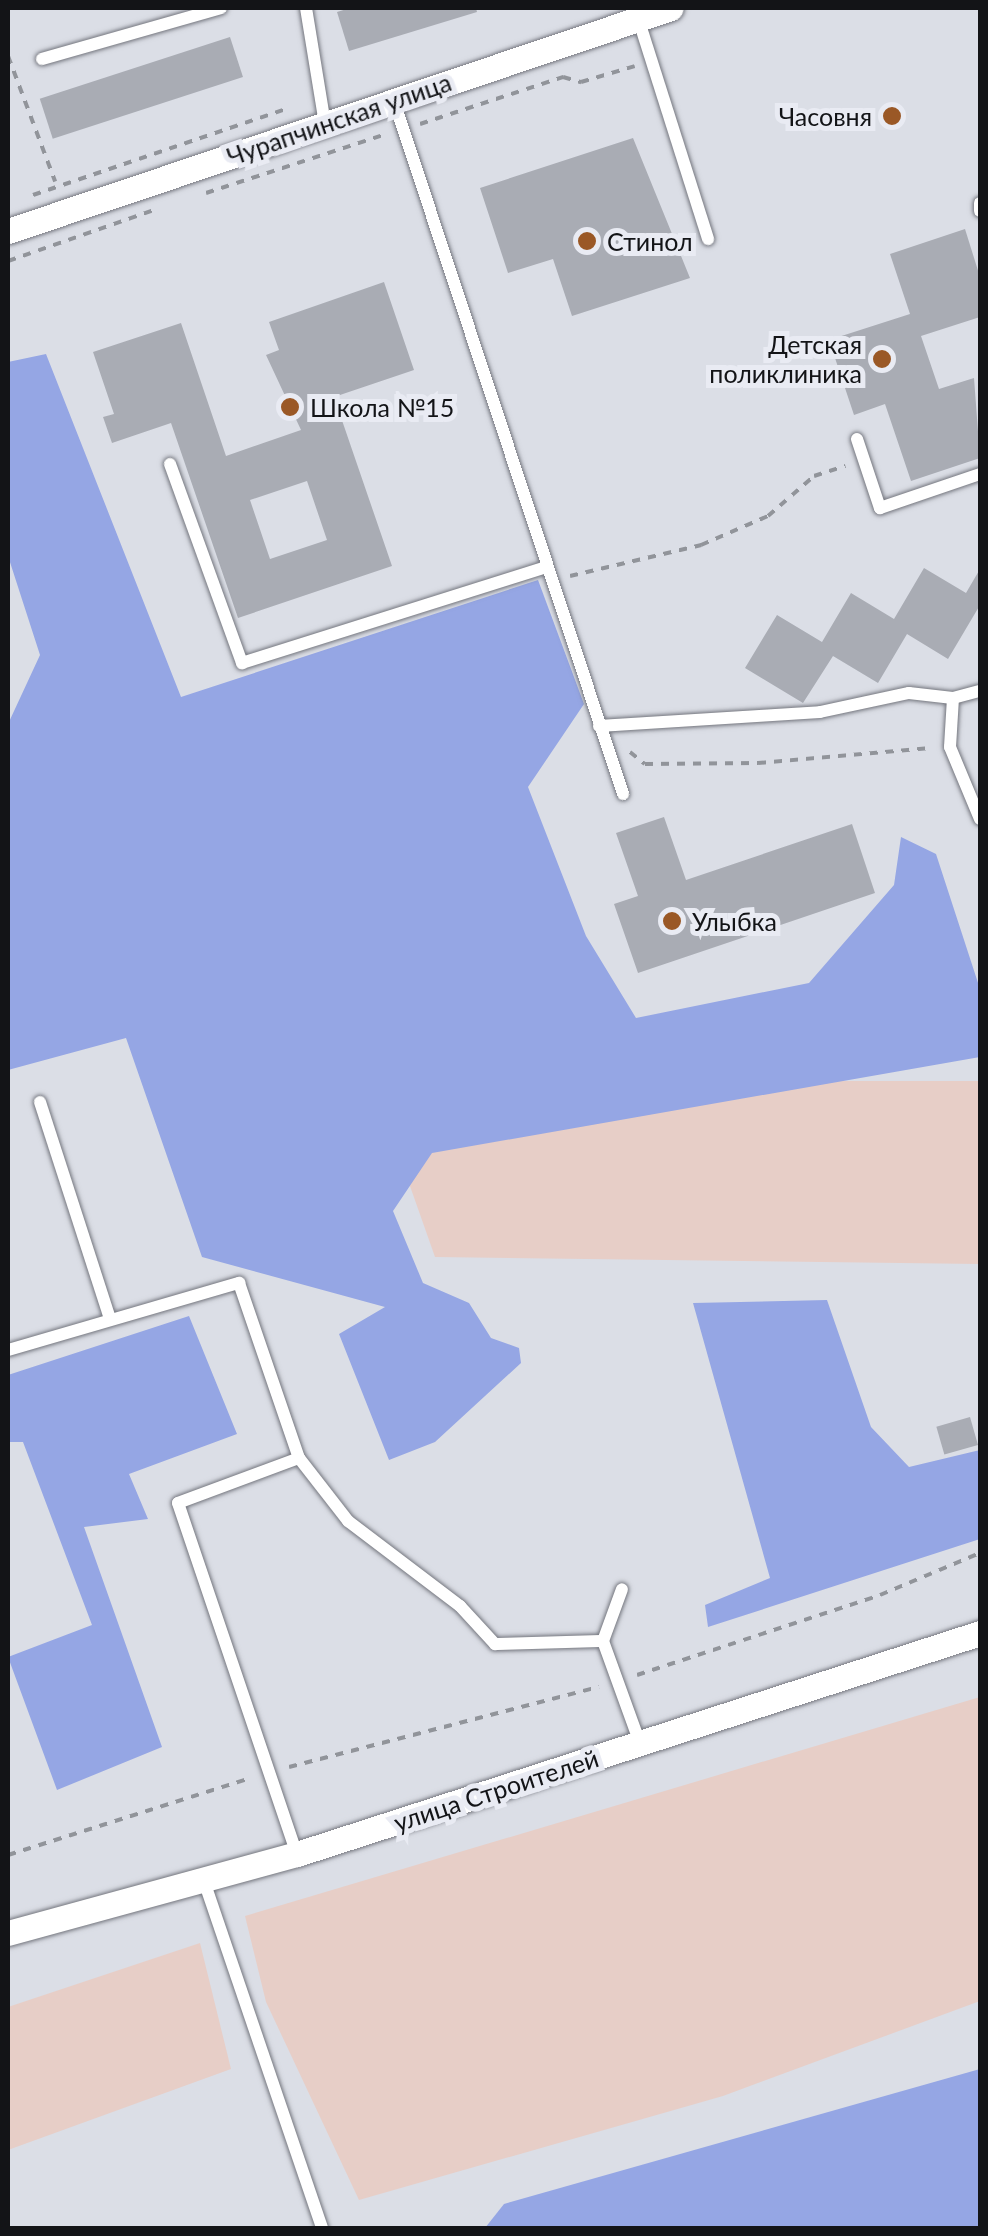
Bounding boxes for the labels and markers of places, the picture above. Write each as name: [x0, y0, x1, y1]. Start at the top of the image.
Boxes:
place label: Часовня: [779, 101, 872, 131]
marker: Часовня: [881, 105, 903, 127]
place label: Стинол: [607, 226, 693, 256]
marker: Стинол: [576, 230, 598, 252]
place label: Детская поликлиника: [709, 330, 862, 389]
marker: Детская поликлиника: [871, 348, 893, 370]
place label: Школа №15: [310, 392, 454, 422]
marker: Школа №15: [279, 396, 301, 418]
place label: Улыбка: [692, 906, 777, 936]
marker: Улыбка: [661, 910, 683, 932]

